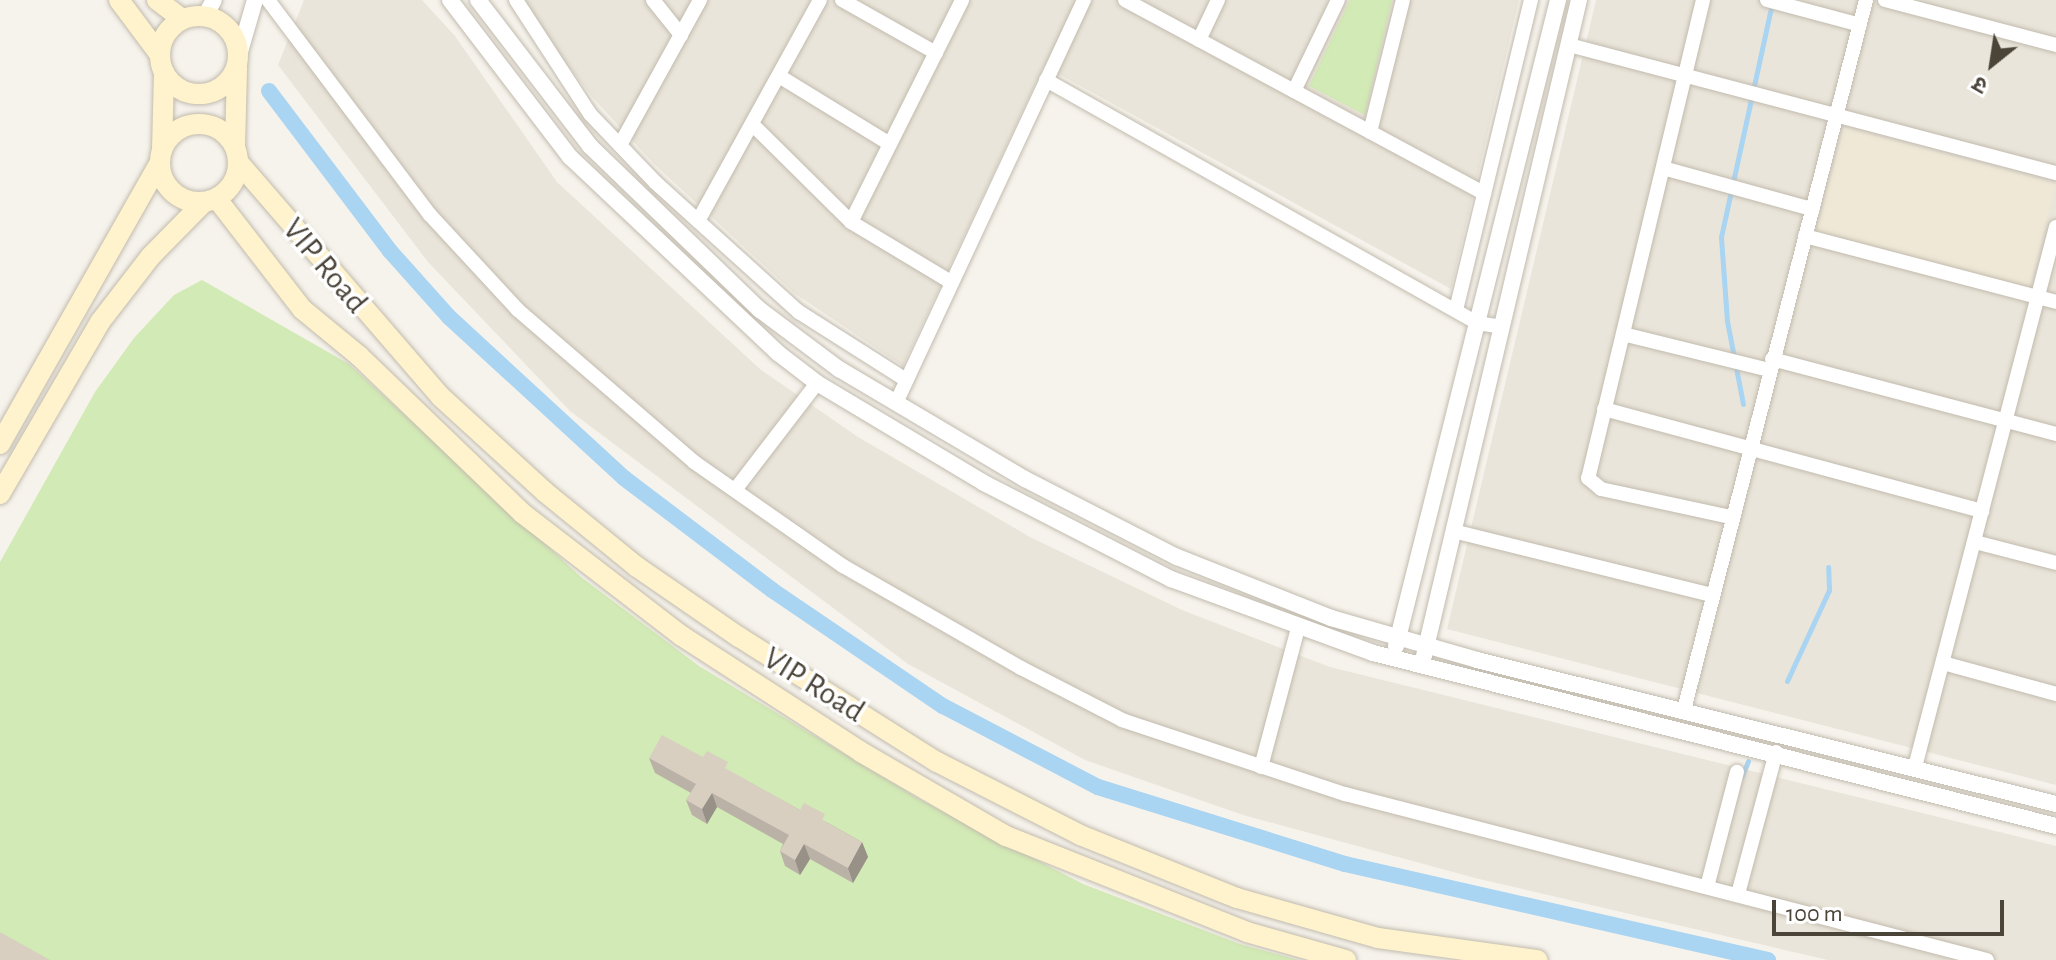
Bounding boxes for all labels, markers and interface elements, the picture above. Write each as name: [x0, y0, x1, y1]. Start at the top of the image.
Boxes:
north arrow: [1952, 24, 2032, 104]
text: उ: [1969, 72, 1991, 98]
street label: VIP Road: [274, 211, 376, 321]
street label: VIP Road: [756, 639, 872, 731]
scale bar: [1776, 884, 2008, 934]
text: 100 m: [1786, 902, 1843, 926]

